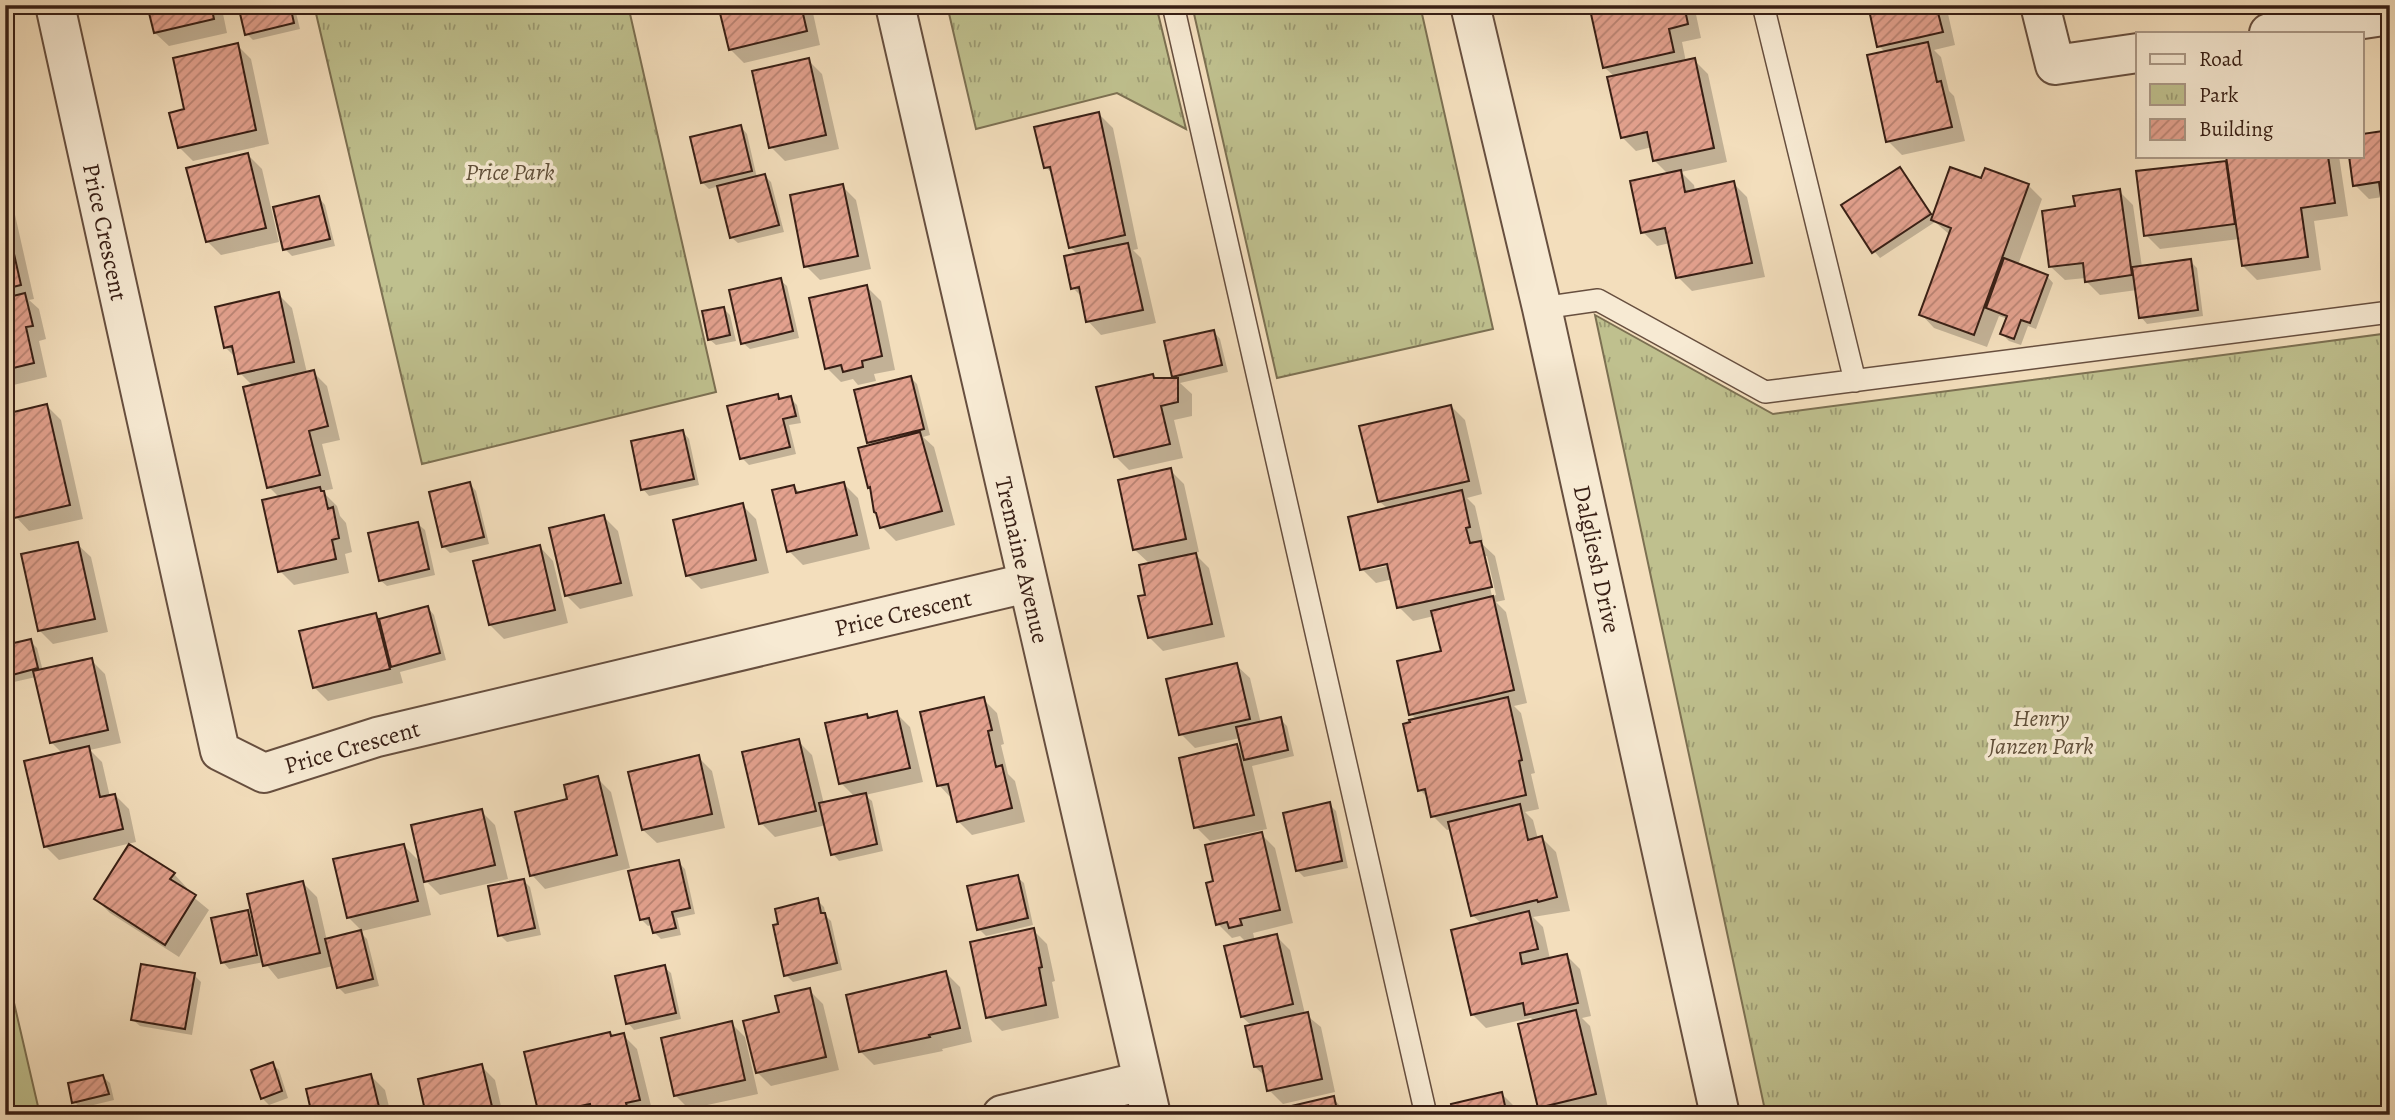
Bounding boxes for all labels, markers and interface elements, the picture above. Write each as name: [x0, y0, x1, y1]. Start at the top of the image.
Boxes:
legend: [2136, 32, 2364, 158]
text: Road: [2199, 45, 2243, 73]
text: Park: [2199, 81, 2239, 109]
text: Building: [2199, 115, 2274, 143]
park label: Price Park: [465, 156, 555, 188]
street label: Price Crescent: [75, 160, 135, 304]
street label: Tremaine Avenue: [987, 474, 1057, 646]
street label: Dalgliesh Drive: [1566, 482, 1628, 636]
street label: Price Crescent: [831, 582, 975, 644]
park label: Henry Janzen Park: [1987, 702, 2094, 762]
street label: Price Crescent: [280, 712, 424, 782]

